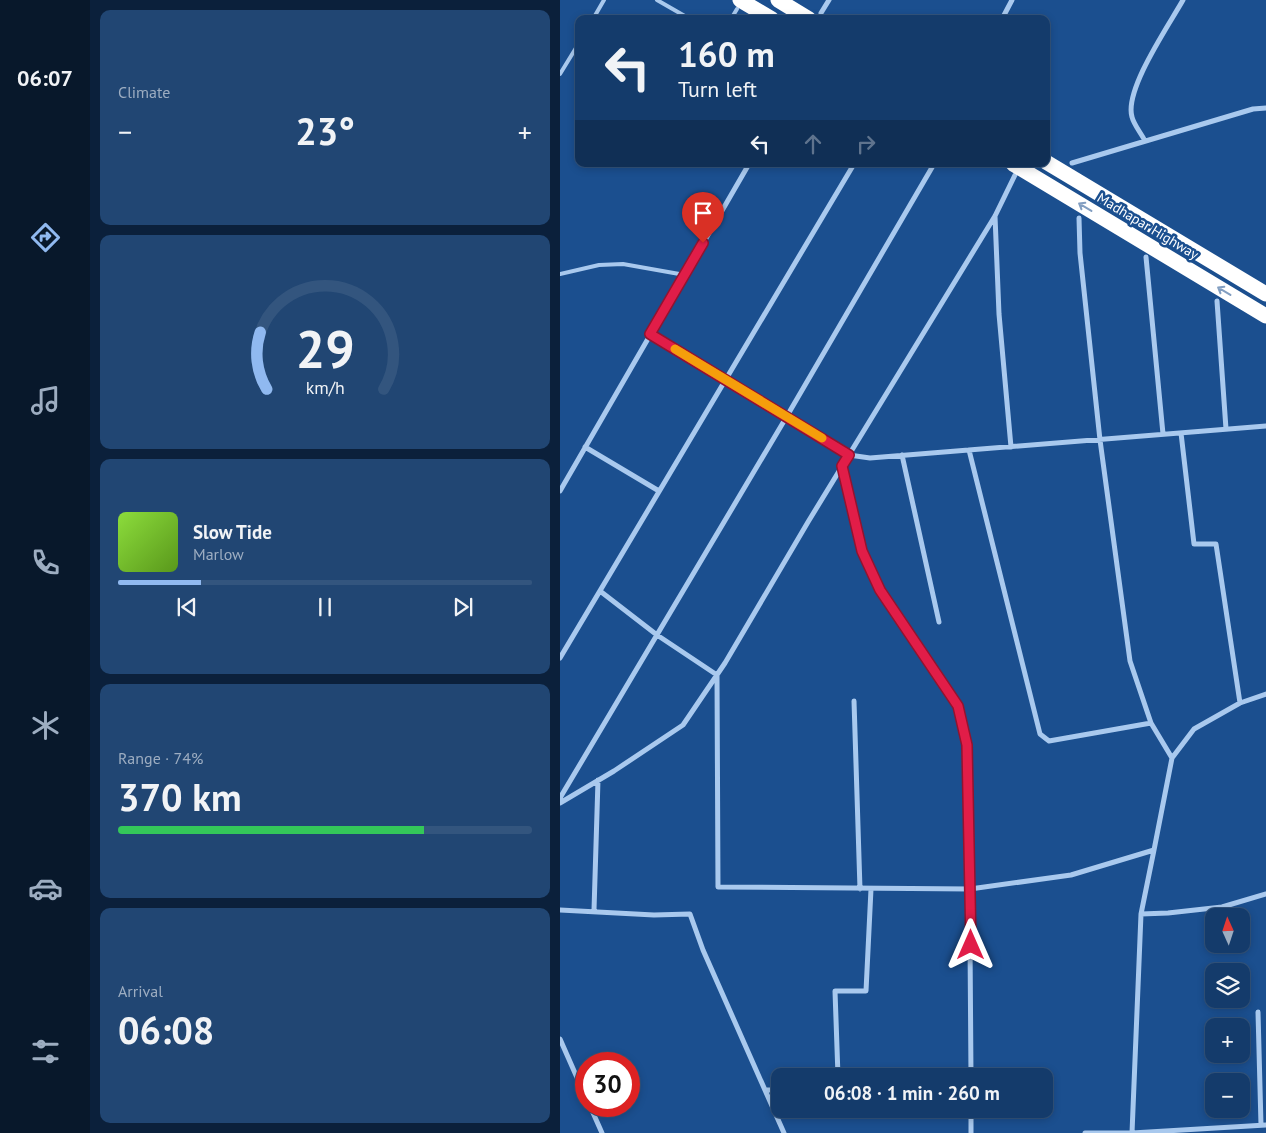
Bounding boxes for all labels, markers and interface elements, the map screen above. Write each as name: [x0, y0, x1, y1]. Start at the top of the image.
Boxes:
text: 160 m: [678, 31, 775, 77]
icon: left: [595, 35, 660, 100]
text: 06:07: [17, 64, 73, 92]
text: Turn left: [678, 75, 757, 103]
text: Climate: [118, 82, 170, 102]
text: 23°: [295, 106, 355, 155]
text: −: [118, 113, 132, 150]
text: +: [518, 113, 532, 150]
icon: left: [746, 130, 774, 158]
icon: ahead: [799, 130, 827, 158]
icon: right: [852, 130, 880, 158]
street label: Madhapar Highway: [1094, 189, 1202, 264]
pin: [682, 192, 724, 243]
icon: arrive: [689, 199, 717, 227]
one-way arrow: [1078, 202, 1092, 212]
icon: directions: [28, 220, 63, 255]
one-way arrow: [1218, 286, 1232, 296]
text: 29: [296, 315, 354, 382]
text: km/h: [305, 376, 345, 399]
icon: music: [28, 383, 63, 418]
text: Slow Tide: [193, 520, 272, 544]
text: Marlow: [193, 544, 244, 564]
icon: phone: [28, 545, 63, 580]
icon: previous: [173, 593, 201, 621]
icon: pause: [311, 593, 339, 621]
icon: next: [449, 593, 477, 621]
icon: climate: [28, 708, 63, 743]
text: Range · 74%: [118, 748, 203, 768]
text: 370 km: [118, 772, 242, 821]
icon: car: [28, 871, 63, 906]
north arrow: [1205, 908, 1250, 952]
map controls: [1205, 908, 1250, 1118]
position arrow: [944, 918, 996, 970]
button: layers: [1205, 963, 1250, 1008]
text: Arrival: [118, 981, 163, 1001]
text: 06:08: [118, 1005, 214, 1054]
button: +: [1205, 1018, 1250, 1063]
icon: filters: [28, 1034, 63, 1069]
speed limit sign: 30: [575, 1052, 640, 1117]
button: −: [1205, 1073, 1250, 1118]
text: 06:08 · 1 min · 260 m: [824, 1081, 1000, 1105]

